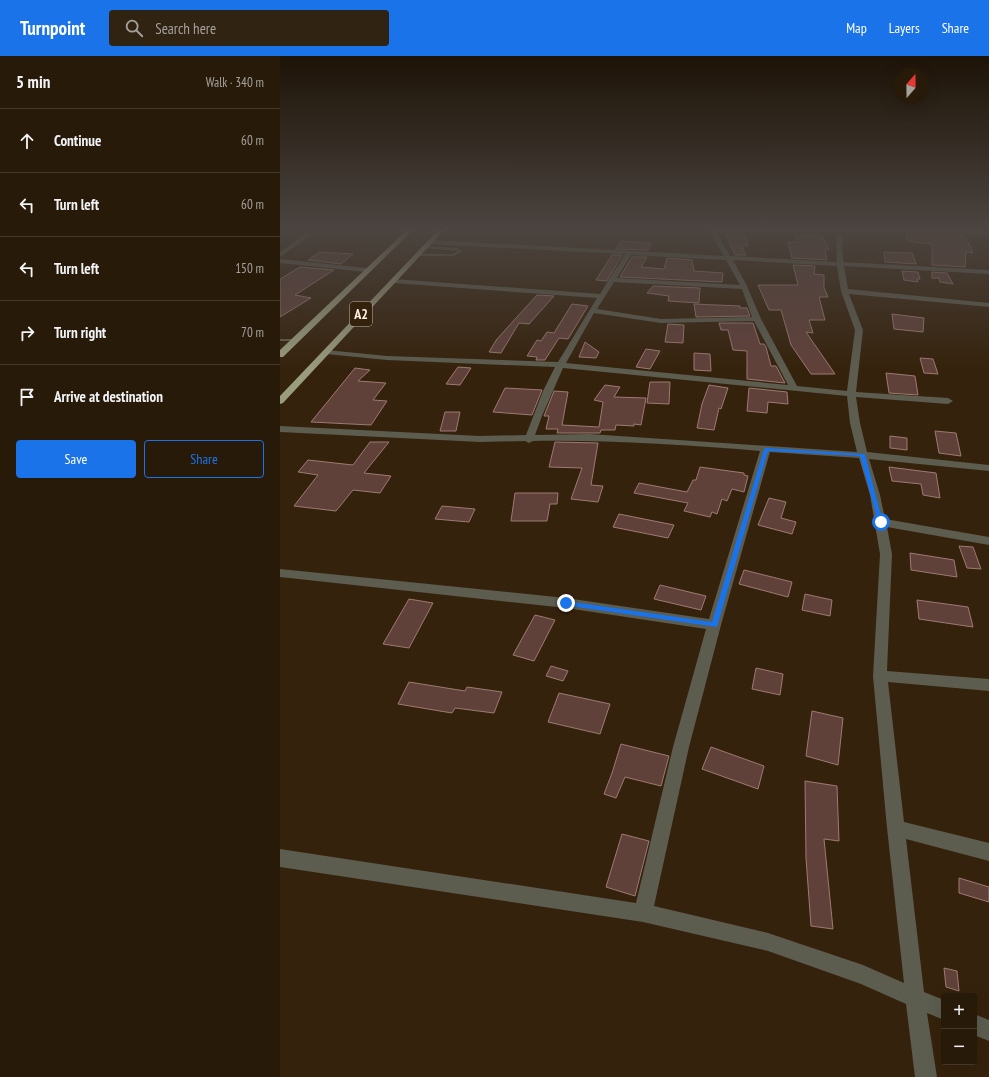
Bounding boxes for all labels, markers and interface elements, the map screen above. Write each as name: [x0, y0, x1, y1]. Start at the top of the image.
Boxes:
search box: [109, 10, 389, 46]
text: Turnpoint: [20, 16, 85, 40]
icon: search: [123, 17, 145, 39]
text: Search here: [155, 19, 216, 38]
text: Map: [846, 19, 867, 37]
text: Layers: [889, 19, 920, 37]
text: Share: [942, 19, 969, 37]
north arrow: [893, 68, 929, 104]
text: 5 min: [16, 71, 50, 93]
text: Walk · 340 m: [206, 74, 264, 91]
icon: ahead: [16, 130, 38, 152]
text: Continue: [54, 131, 101, 150]
text: 60 m: [241, 132, 264, 149]
icon: left: [16, 194, 38, 216]
text: Turn left: [54, 195, 99, 214]
text: 60 m: [241, 196, 264, 213]
icon: left: [16, 258, 38, 280]
text: Turn left: [54, 259, 99, 278]
text: 150 m: [235, 260, 264, 277]
road number: A2: [350, 302, 372, 326]
icon: right: [16, 322, 38, 344]
text: Turn right: [54, 323, 106, 342]
text: 70 m: [241, 324, 264, 341]
icon: arrive: [16, 386, 38, 408]
text: Arrive at destination: [54, 387, 163, 406]
button: Save: [16, 440, 136, 478]
button: Share: [144, 440, 264, 478]
route start: [872, 513, 890, 531]
route end: [557, 594, 575, 612]
map controls: [941, 993, 977, 1065]
button: +: [941, 993, 977, 1029]
button: −: [941, 1029, 977, 1065]

